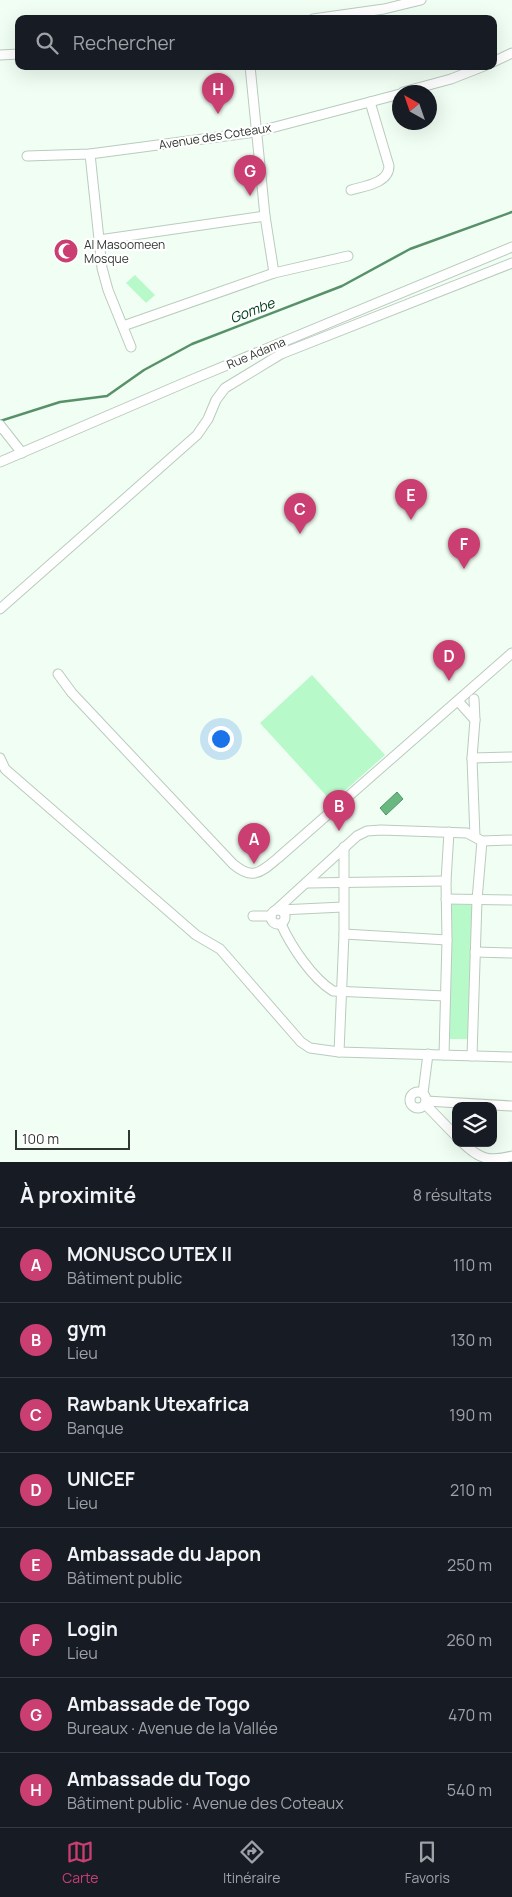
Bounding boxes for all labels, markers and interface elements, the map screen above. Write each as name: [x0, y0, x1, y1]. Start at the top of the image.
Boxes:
search box: [15, 15, 497, 70]
icon: search: [33, 29, 61, 57]
text: Rechercher: [73, 30, 175, 56]
pin: H: [202, 73, 234, 114]
north arrow: [392, 85, 437, 130]
street label: Avenue des Coteaux: [158, 119, 273, 153]
pin: G: [234, 155, 266, 196]
place label: Al Masoomeen Mosque: [84, 236, 165, 267]
mosque icon: Al Masoomeen Mosque: [53, 238, 79, 264]
water label: Gombe: [227, 293, 278, 327]
street label: Rue Adama: [224, 333, 288, 373]
pin: E: [395, 479, 427, 520]
pin: C: [284, 493, 316, 534]
pin: F: [448, 528, 480, 569]
pin: D: [433, 640, 465, 681]
your location: [208, 726, 234, 752]
pin: B: [323, 790, 355, 831]
pin: A: [238, 823, 270, 864]
map controls: [452, 1102, 497, 1147]
button: layers: [452, 1102, 497, 1147]
scale bar: [15, 1127, 130, 1150]
text: 100 m: [22, 1129, 59, 1148]
text: À proximité: [20, 1181, 136, 1209]
text: 8 résultats: [413, 1184, 492, 1206]
text: MONUSCO UTEX II: [67, 1241, 232, 1267]
text: A: [31, 1254, 41, 1276]
text: 110 m: [453, 1254, 492, 1276]
text: Bâtiment public: [67, 1267, 182, 1289]
text: gym: [67, 1316, 106, 1342]
text: B: [31, 1329, 41, 1351]
text: 130 m: [450, 1329, 492, 1351]
text: Lieu: [67, 1342, 98, 1364]
text: Rawbank Utexafrica: [67, 1391, 249, 1417]
text: C: [30, 1404, 42, 1426]
text: 190 m: [449, 1404, 492, 1426]
text: Banque: [67, 1417, 124, 1439]
text: UNICEF: [67, 1466, 135, 1492]
text: D: [30, 1479, 42, 1501]
text: 210 m: [450, 1479, 492, 1501]
text: Lieu: [67, 1492, 98, 1514]
text: Ambassade du Japon: [67, 1541, 261, 1567]
text: E: [31, 1554, 41, 1576]
text: 250 m: [447, 1554, 492, 1576]
text: Bâtiment public: [67, 1567, 182, 1589]
text: Login: [67, 1616, 118, 1642]
text: F: [32, 1629, 40, 1651]
text: 260 m: [446, 1629, 492, 1651]
text: Lieu: [67, 1642, 98, 1664]
text: Ambassade de Togo: [67, 1691, 250, 1717]
text: G: [30, 1704, 42, 1726]
text: 470 m: [448, 1704, 492, 1726]
text: Bureaux · Avenue de la Vallée: [67, 1717, 278, 1739]
text: Ambassade du Togo: [67, 1766, 251, 1792]
text: H: [30, 1779, 42, 1801]
text: 540 m: [447, 1779, 492, 1801]
text: Bâtiment public · Avenue des Coteaux: [67, 1792, 344, 1814]
tab: Carte: [62, 1838, 99, 1887]
tab: Itinéraire: [223, 1838, 280, 1887]
tab: Favoris: [405, 1838, 450, 1887]

